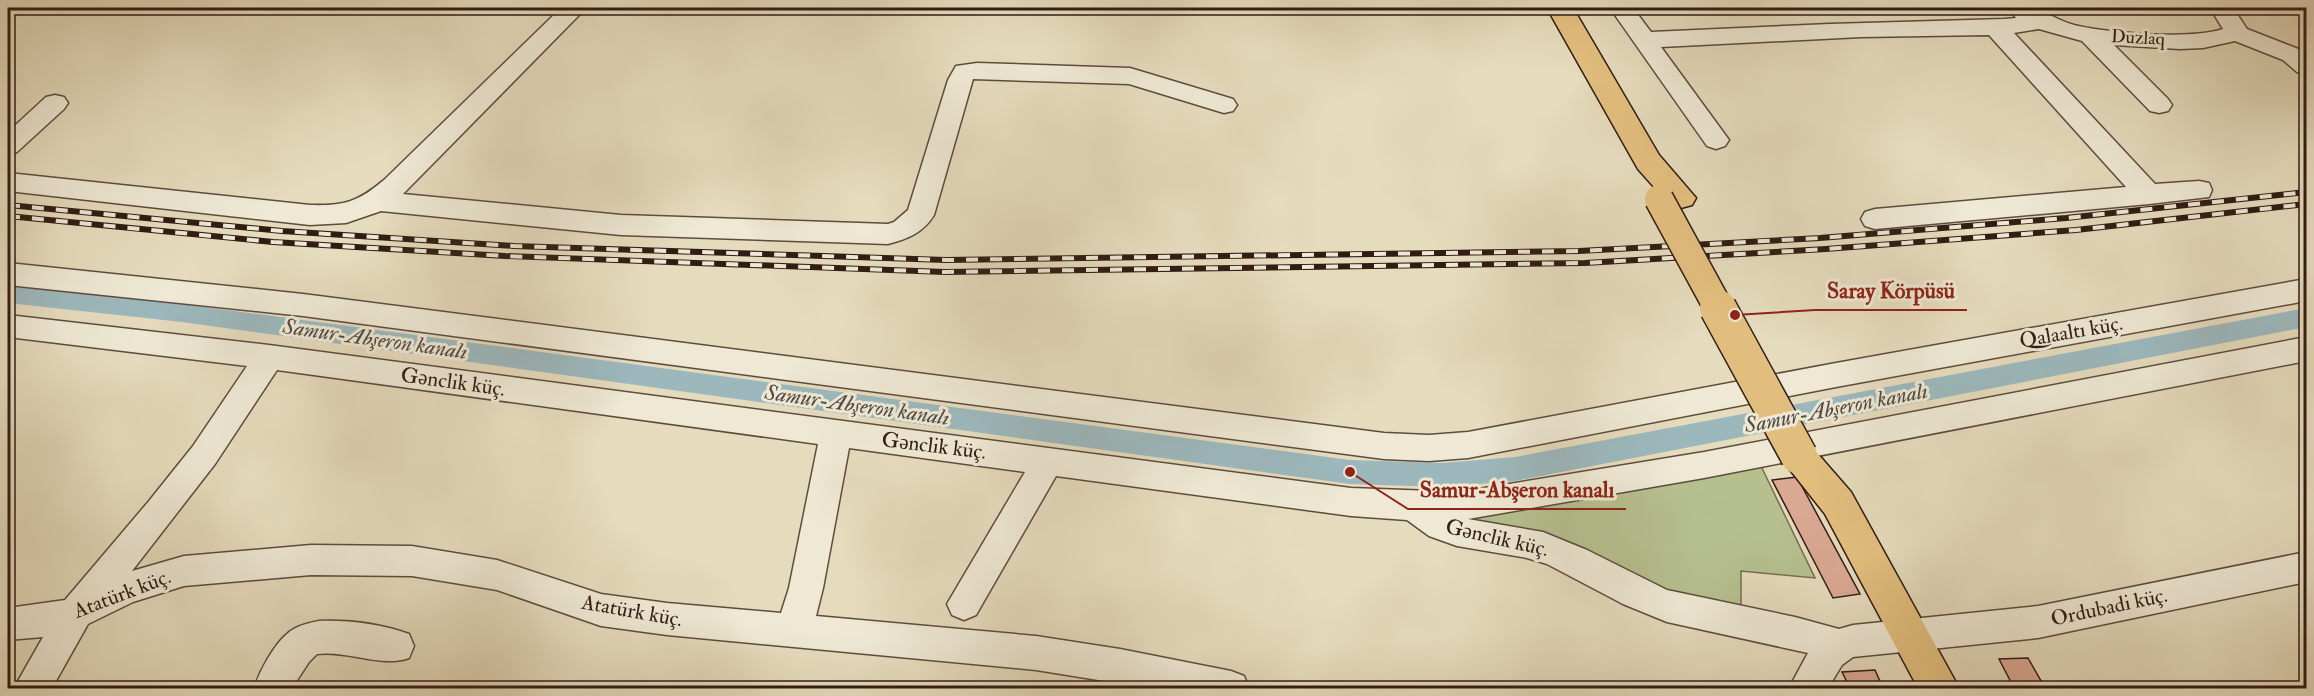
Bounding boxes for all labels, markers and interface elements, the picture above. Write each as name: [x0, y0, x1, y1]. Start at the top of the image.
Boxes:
street label: Duzlaq: [2110, 25, 2166, 51]
callout: Saray Körpüsü: [1815, 270, 1967, 310]
text: Saray Körpüsü: [1827, 277, 1955, 306]
street label: Qalaaltı küç.: [2017, 310, 2125, 354]
water label: Samur-Abşeron kanalı: [280, 312, 469, 366]
street label: Gənclik küç.: [399, 361, 507, 403]
water label: Samur-Abşeron kanalı: [1741, 377, 1930, 440]
water label: Samur-Abşeron kanalı: [762, 378, 951, 432]
street label: Gənclik küç.: [880, 426, 988, 466]
callout: Samur-Abşeron kanalı: [1408, 469, 1626, 509]
text: Samur-Abşeron kanalı: [1420, 476, 1614, 504]
street label: Gənclik küç.: [1443, 513, 1551, 563]
street label: Atatürk küç.: [69, 563, 174, 625]
street label: Ordubadi küç.: [2048, 581, 2170, 633]
street label: Atatürk küç.: [578, 589, 685, 633]

